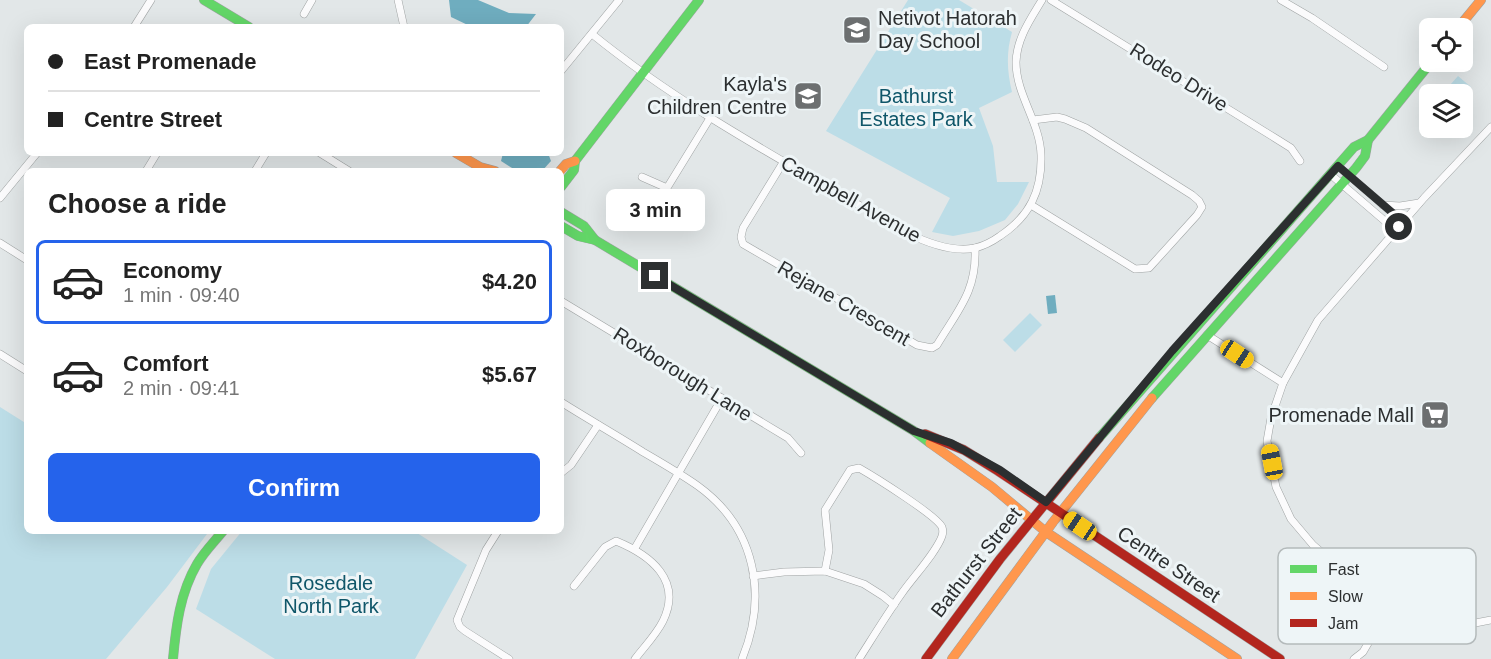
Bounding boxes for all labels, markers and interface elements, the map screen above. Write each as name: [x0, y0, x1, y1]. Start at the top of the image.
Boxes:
place label: Netivot Hatorah Day School: [878, 7, 1017, 52]
school or university icon: Netivot Hatorah Day School: [841, 14, 873, 46]
map controls: [1419, 18, 1473, 138]
button: locate: [1419, 18, 1473, 72]
street label: Rodeo Drive: [1126, 38, 1232, 116]
text: East Promenade: [84, 49, 256, 74]
place label: Kayla's Children Centre: [647, 73, 787, 118]
school or university icon: Kayla's Children Centre: [792, 80, 824, 112]
button: layers: [1419, 84, 1473, 138]
park label: Bathurst Estates Park: [859, 85, 974, 130]
text: Centre Street: [84, 107, 222, 132]
street label: Campbell Avenue: [777, 151, 925, 247]
text: Choose a ride: [48, 189, 227, 219]
callout: 3 min: [606, 189, 704, 231]
text: 3 min: [629, 199, 682, 221]
route start: [1385, 213, 1412, 240]
icon: car: [51, 255, 105, 309]
street label: Rejane Crescent: [774, 256, 914, 350]
text: Economy: [123, 258, 222, 283]
route end: [641, 262, 668, 289]
text: $4.20: [482, 269, 537, 294]
text: 1 min · 09:40: [123, 284, 240, 306]
street label: Roxborough Lane: [610, 323, 756, 425]
car: [1217, 337, 1257, 371]
icon: car: [51, 348, 105, 402]
text: Comfort: [123, 351, 209, 376]
text: $5.67: [482, 362, 537, 387]
text: 2 min · 09:41: [123, 377, 240, 399]
supermarket icon: Promenade Mall: [1419, 399, 1451, 431]
place label: Promenade Mall: [1268, 404, 1414, 426]
car: [1260, 443, 1284, 481]
button: Confirm: [48, 453, 540, 522]
street label: Bathurst Street: [926, 502, 1026, 621]
car: [1060, 508, 1100, 544]
street label: Centre Street: [1114, 522, 1225, 607]
legend: [1278, 548, 1476, 644]
text: Fast: [1328, 561, 1360, 578]
park label: Rosedale North Park: [283, 572, 380, 617]
text: Slow: [1328, 588, 1363, 605]
text: Jam: [1328, 615, 1358, 632]

